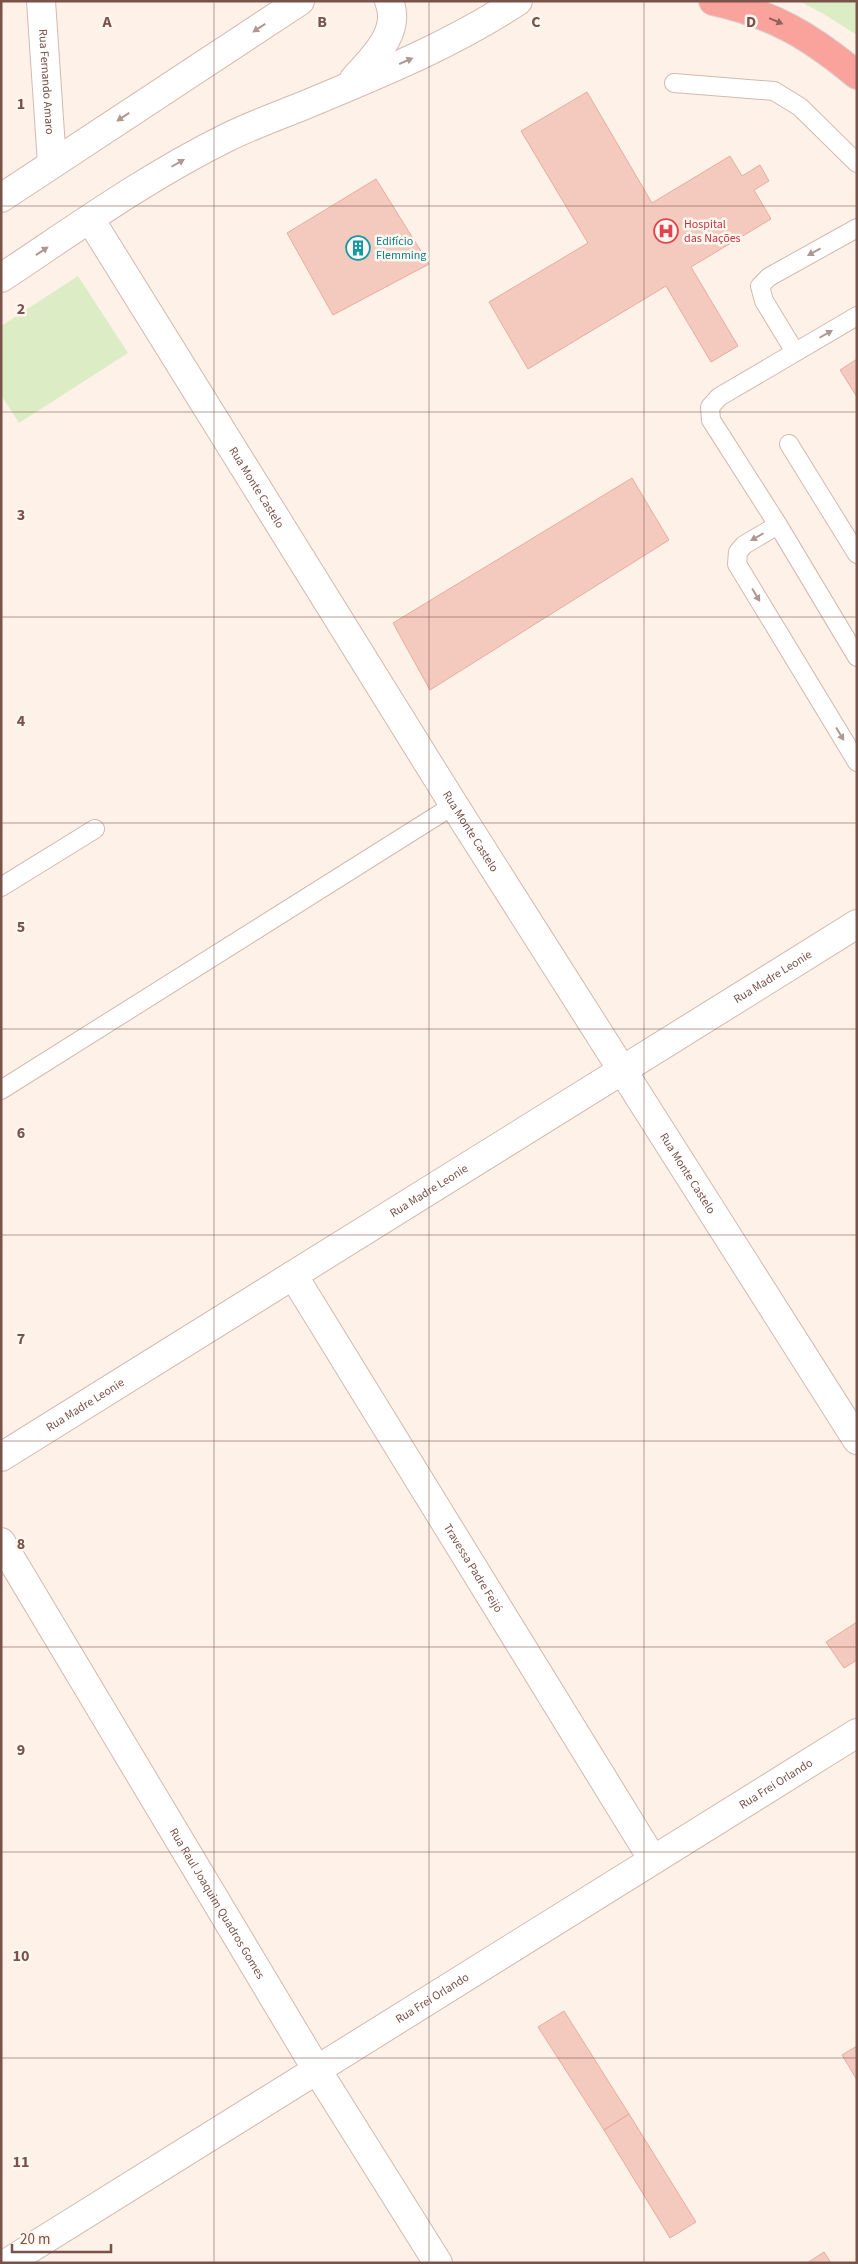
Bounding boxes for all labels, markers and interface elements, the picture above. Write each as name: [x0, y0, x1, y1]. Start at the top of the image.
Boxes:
text: A: [101, 11, 112, 33]
text: B: [317, 11, 327, 33]
text: C: [531, 11, 541, 33]
text: D: [746, 11, 756, 33]
one-way arrow: [769, 17, 784, 25]
one-way arrow: [253, 23, 266, 33]
street label: Rua Fernando Amaro: [34, 29, 59, 135]
one-way arrow: [399, 56, 413, 64]
text: 1: [17, 93, 25, 115]
one-way arrow: [117, 112, 130, 122]
one-way arrow: [172, 158, 185, 167]
place label: Hospital das Nações: [684, 216, 741, 247]
hospital icon: Hospital das Nações: [653, 218, 679, 244]
place label: Edifício Flemming: [376, 233, 426, 264]
building icon: Edifício Flemming: [345, 235, 371, 261]
one-way arrow: [35, 246, 49, 256]
one-way arrow: [807, 247, 821, 256]
text: 2: [17, 298, 25, 320]
one-way arrow: [818, 330, 833, 338]
street label: Rua Monte Castelo: [225, 443, 289, 531]
text: 3: [17, 504, 25, 526]
one-way arrow: [750, 533, 764, 542]
one-way arrow: [751, 589, 760, 602]
text: 4: [17, 710, 26, 732]
one-way arrow: [835, 728, 845, 741]
street label: Rua Monte Castelo: [439, 787, 503, 875]
text: 5: [17, 916, 25, 938]
street label: Rua Madre Leonie: [730, 946, 815, 1007]
text: 6: [17, 1122, 25, 1144]
street label: Rua Monte Castelo: [656, 1129, 720, 1217]
street label: Rua Madre Leonie: [386, 1160, 471, 1221]
text: 7: [17, 1328, 25, 1350]
street label: Rua Madre Leonie: [43, 1374, 128, 1436]
street label: Travessa Padre Feijó: [439, 1520, 507, 1616]
text: 8: [17, 1533, 25, 1555]
text: 9: [17, 1739, 25, 1761]
street label: Rua Frei Orlando: [736, 1754, 816, 1813]
street label: Rua Raul Joaquim Quadros Gomes: [165, 1824, 269, 1982]
text: 10: [13, 1945, 29, 1967]
street label: Rua Frei Orlando: [392, 1969, 472, 2027]
text: 11: [13, 2151, 29, 2173]
scale bar: [12, 2222, 111, 2254]
text: 20 m: [20, 2229, 50, 2250]

